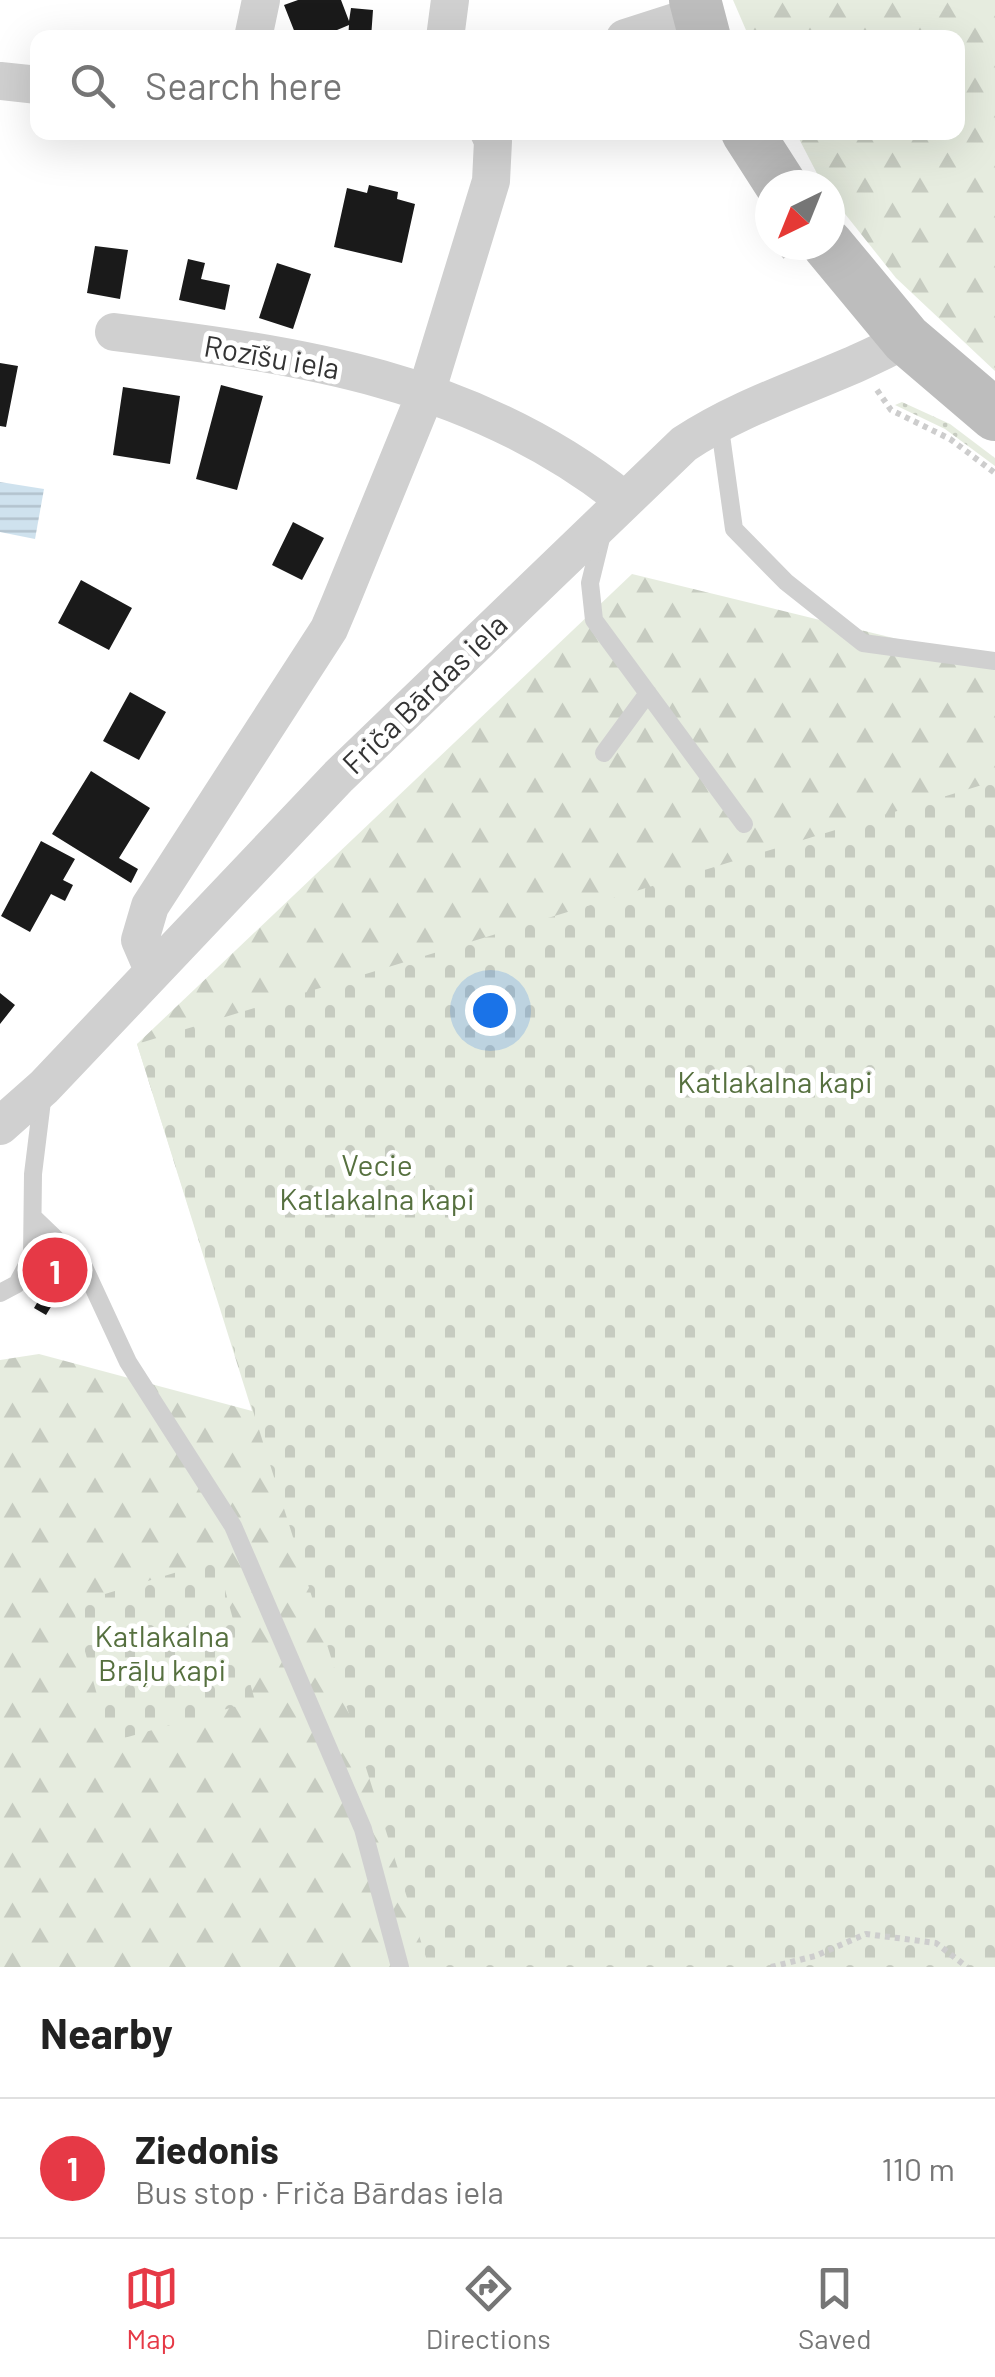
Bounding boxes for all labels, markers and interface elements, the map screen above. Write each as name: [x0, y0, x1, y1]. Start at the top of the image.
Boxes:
search box: [30, 30, 965, 140]
icon: search: [65, 58, 120, 113]
text: Search here: [145, 62, 343, 108]
north arrow: [755, 170, 845, 260]
street label: Rozīšu iela: [202, 326, 342, 386]
street label: Friča Bārdas iela: [334, 605, 514, 781]
your location: [465, 985, 516, 1036]
park label: Katlakalna kapi: [677, 1063, 873, 1099]
park label: Vecie Katlakalna kapi: [279, 1146, 475, 1216]
pin: 1: [22, 1232, 88, 1308]
park label: Katlakalna Brāļu kapi: [94, 1617, 230, 1687]
text: Nearby: [40, 2007, 173, 2057]
text: Ziedonis: [135, 2126, 279, 2172]
text: 1: [67, 2149, 78, 2187]
text: 110 m: [882, 2149, 955, 2187]
text: Bus stop · Friča Bārdas iela: [135, 2172, 504, 2210]
tab: Map: [124, 2261, 179, 2355]
tab: Directions: [426, 2261, 551, 2355]
tab: Saved: [798, 2261, 871, 2355]

